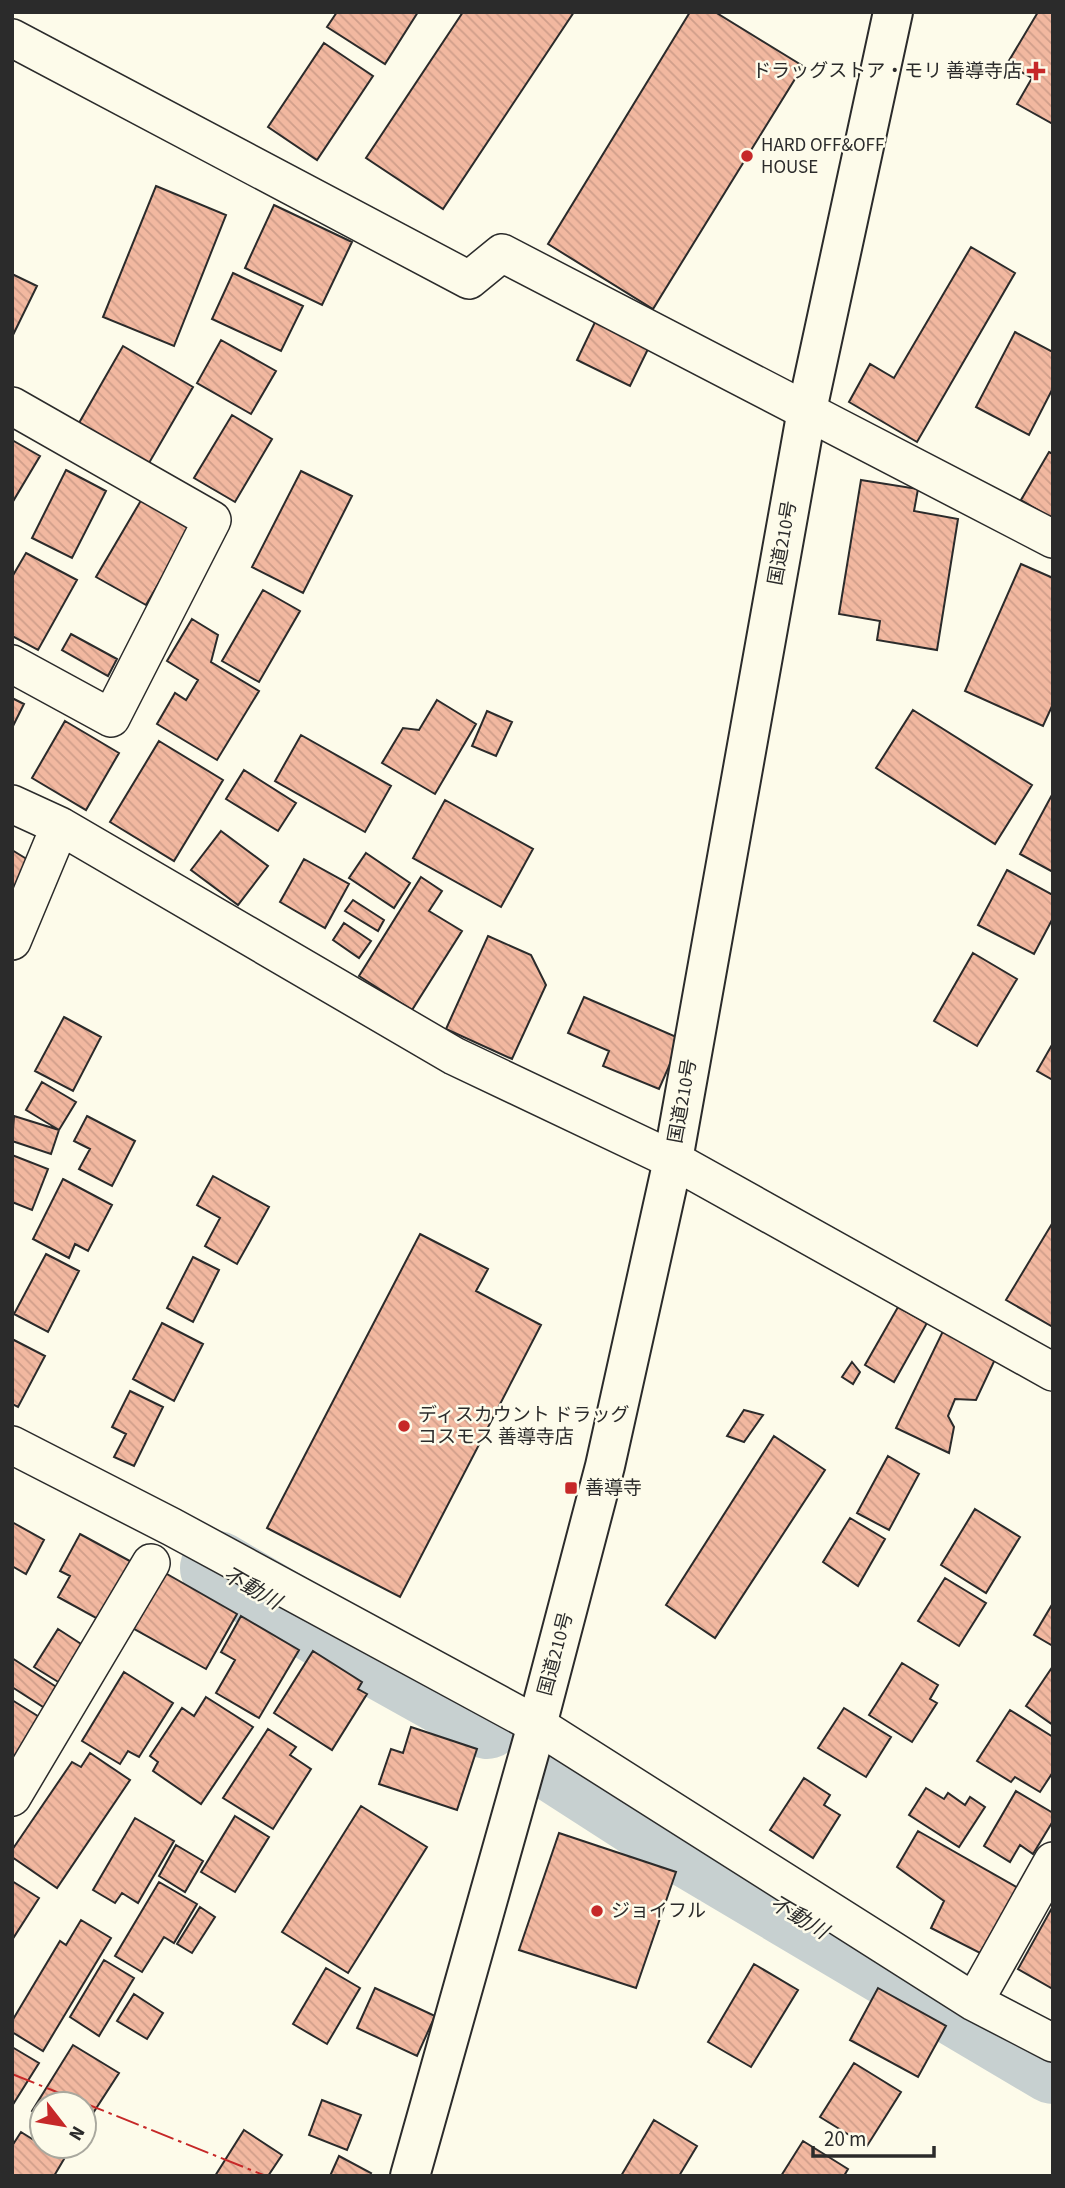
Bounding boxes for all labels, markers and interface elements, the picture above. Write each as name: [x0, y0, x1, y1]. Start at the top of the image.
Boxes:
place label: ドラッグストア・モリ 善導寺店: [752, 58, 1022, 85]
marker: ドラッグストア・モリ 善導寺店: [1028, 63, 1044, 79]
place label: HARD OFF&OFF HOUSE: [761, 132, 884, 181]
marker: HARD OFF&OFF HOUSE: [739, 148, 755, 164]
street label: 国道210号: [762, 499, 804, 587]
street label: 国道210号: [662, 1057, 704, 1145]
place label: ディスカウント ドラッグ コスモス 善導寺店: [418, 1402, 629, 1451]
marker: ディスカウント ドラッグ コスモス 善導寺店: [396, 1418, 412, 1434]
place label: 善導寺: [585, 1475, 642, 1502]
marker: 善導寺: [563, 1480, 579, 1496]
water label: 不動川: [217, 1559, 289, 1618]
street label: 国道210号: [532, 1609, 580, 1699]
water label: 不動川: [764, 1888, 835, 1947]
place label: ジョイフル: [611, 1898, 706, 1925]
marker: ジョイフル: [589, 1903, 605, 1919]
north arrow: [28, 2090, 98, 2160]
scale bar: [813, 2114, 934, 2158]
text: N: [61, 2121, 91, 2145]
text: 20 m: [824, 2124, 866, 2154]

